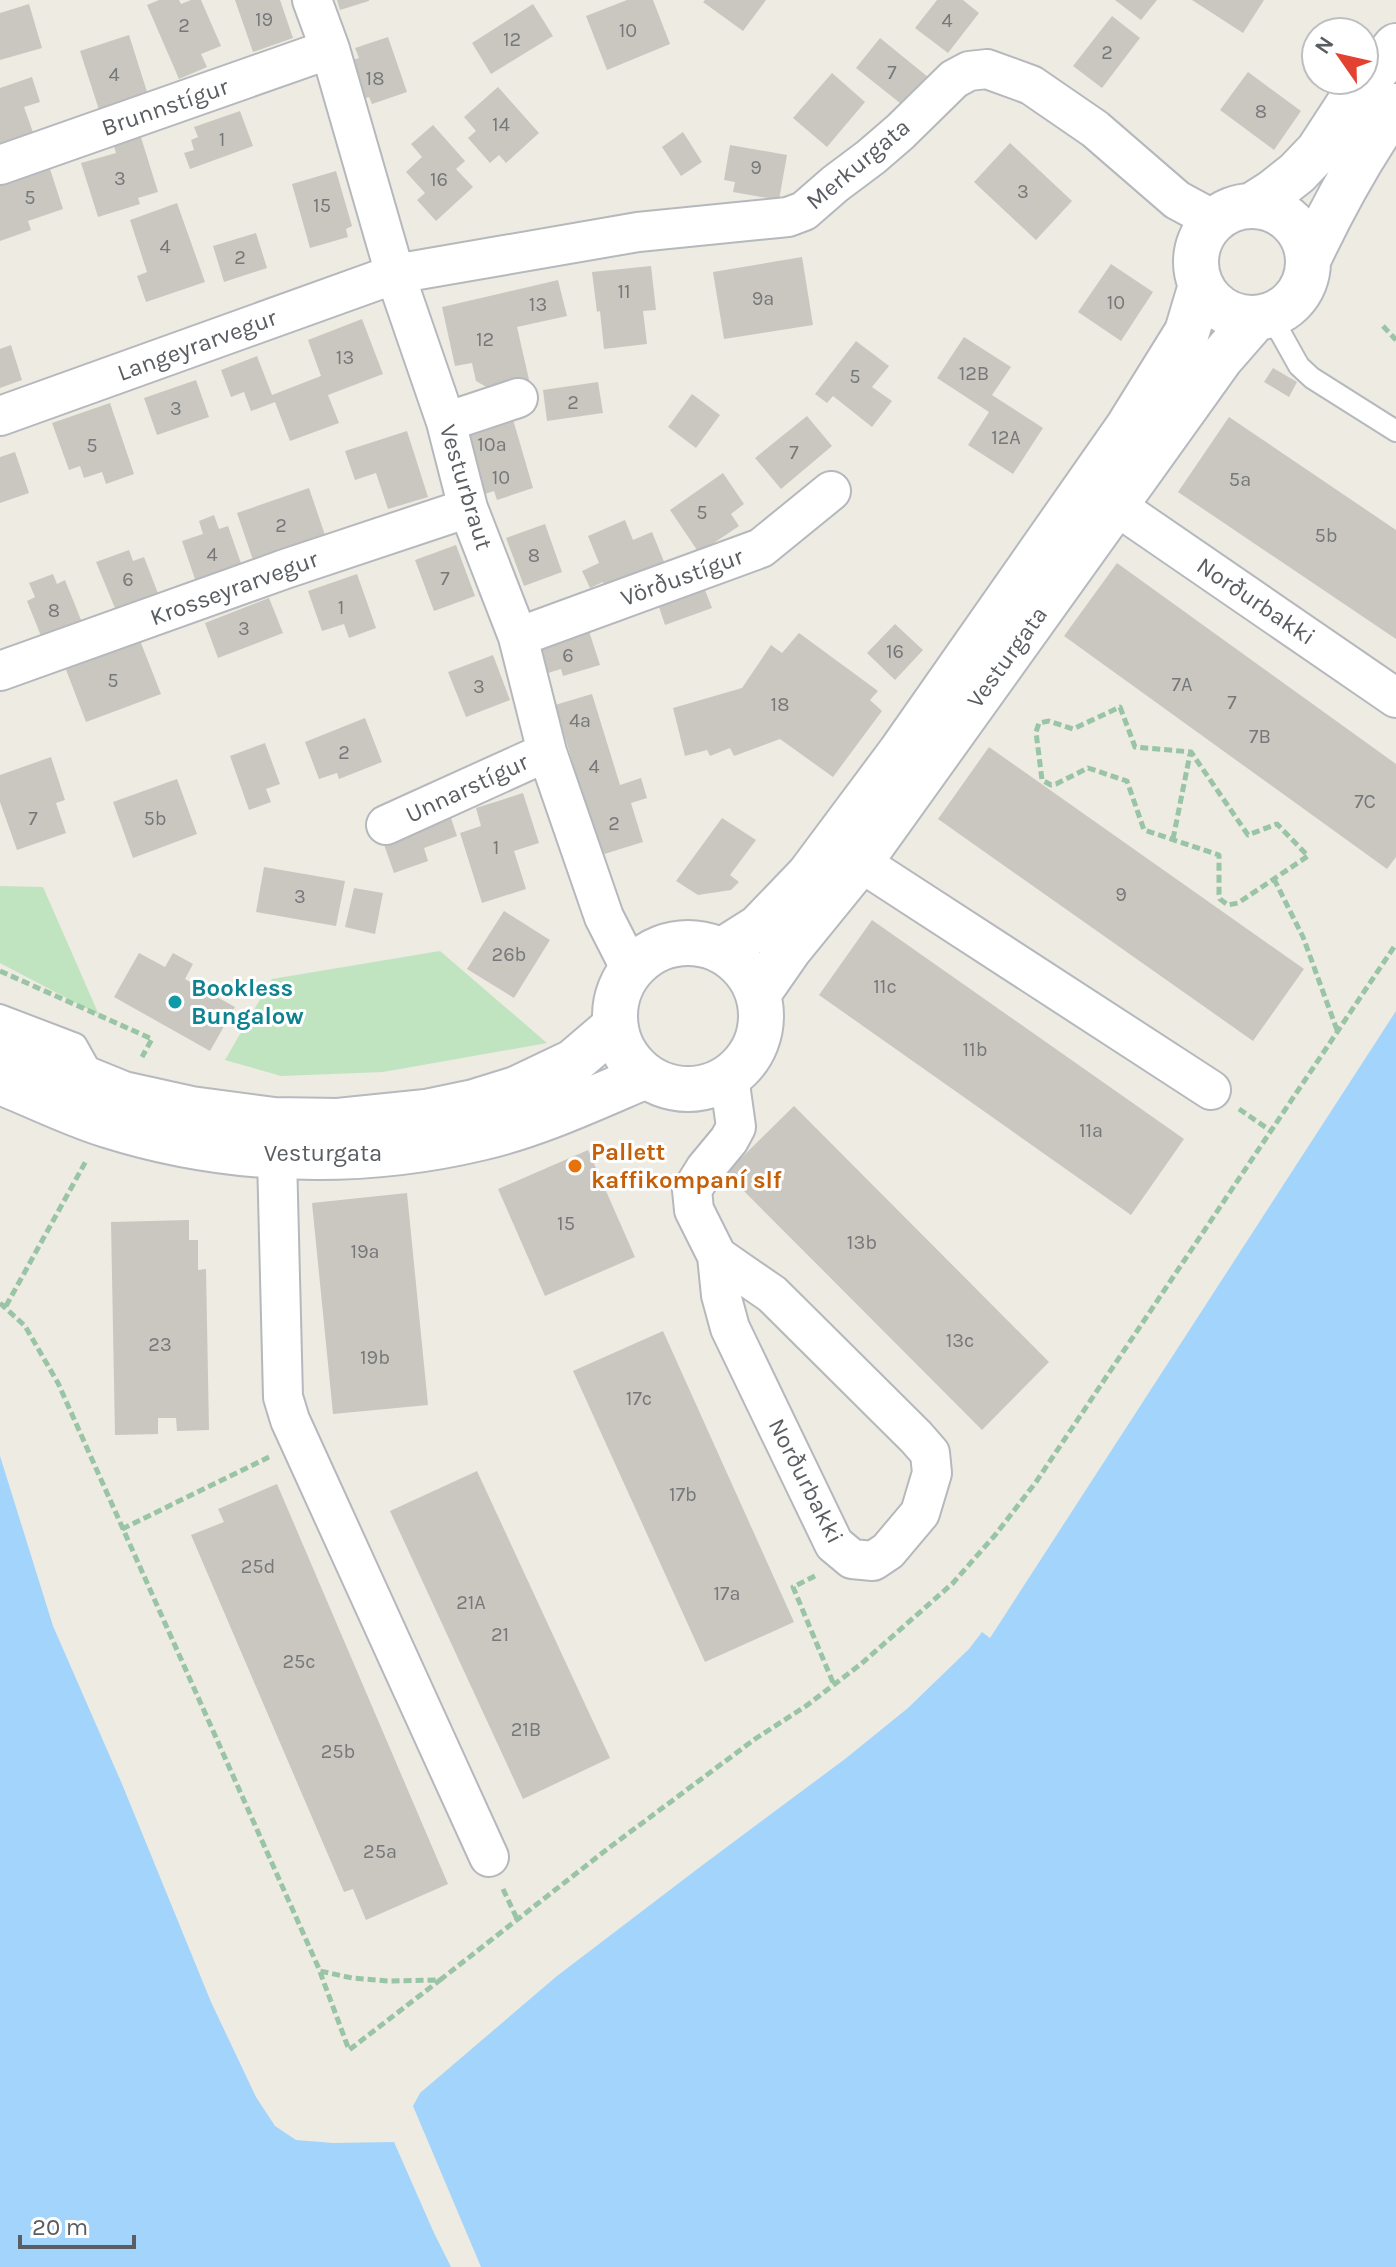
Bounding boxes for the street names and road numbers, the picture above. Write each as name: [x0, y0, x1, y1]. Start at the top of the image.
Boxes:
street label: Brunnstígur: [98, 72, 233, 142]
street label: Merkurgata: [800, 113, 916, 215]
street label: Langeyrarvegur: [113, 303, 281, 387]
street label: Vesturbraut: [434, 421, 498, 553]
street label: Vörðustígur: [617, 542, 747, 612]
street label: Krosseyrarvegur: [146, 545, 322, 631]
street label: Norðurbakki: [1192, 551, 1320, 651]
street label: Vesturgata: [961, 601, 1053, 713]
street label: Unnarstígur: [401, 747, 533, 829]
street label: Vesturgata: [264, 1139, 382, 1167]
street label: Norðurbakki: [763, 1414, 849, 1548]

